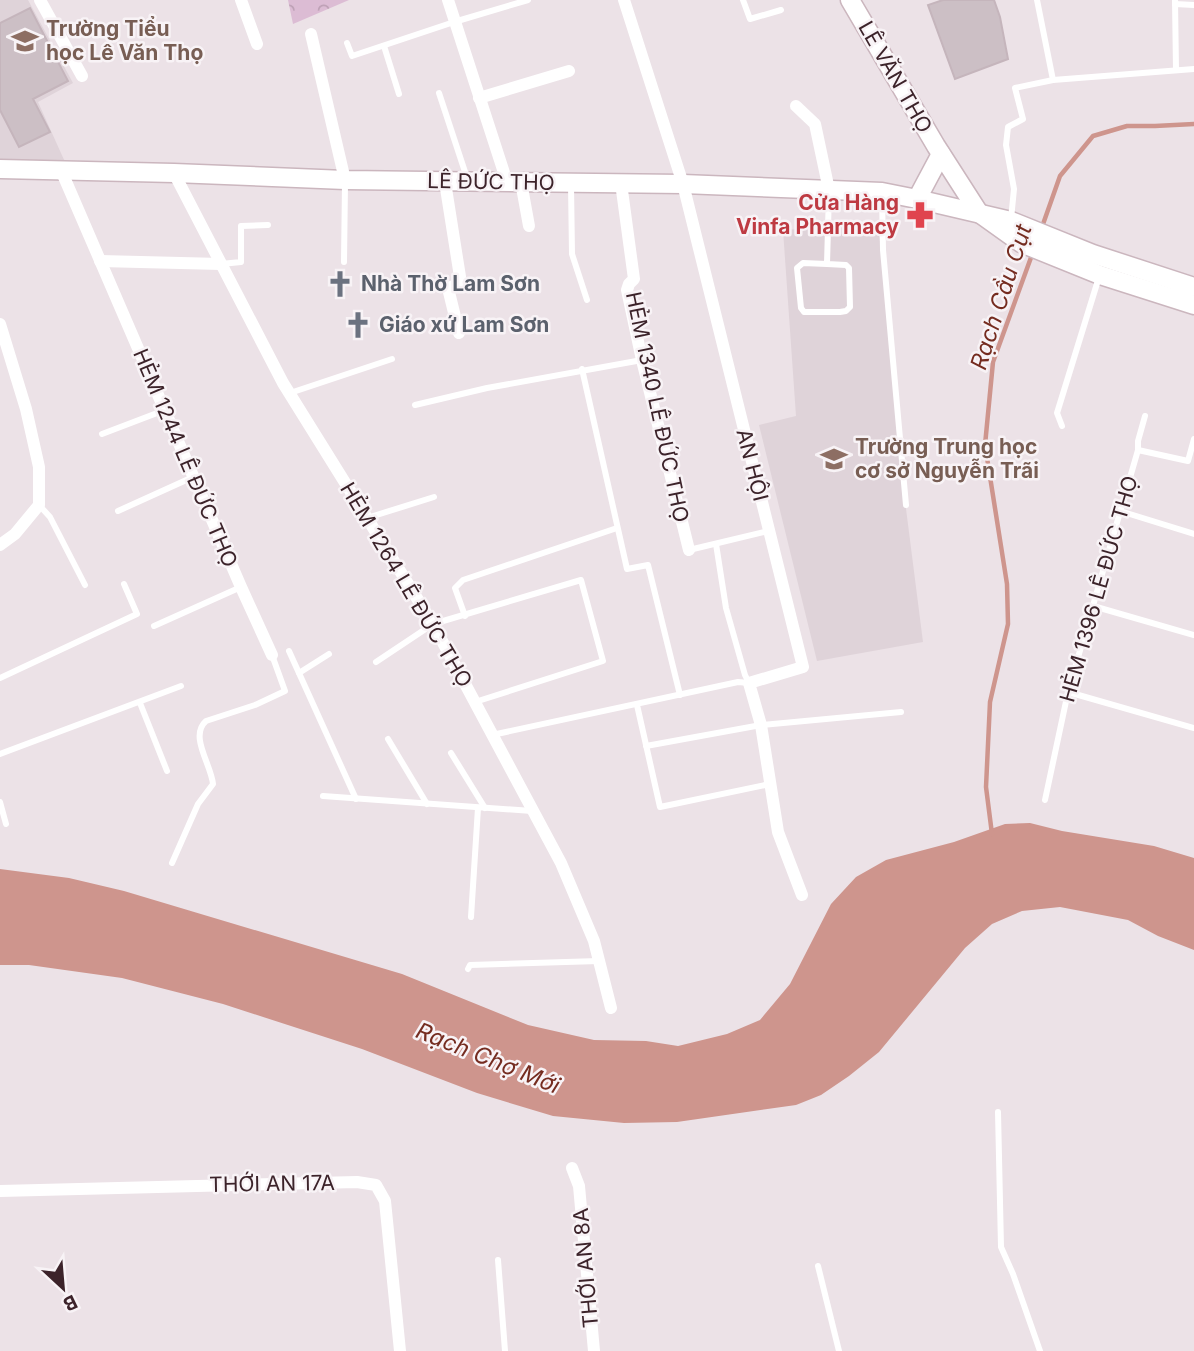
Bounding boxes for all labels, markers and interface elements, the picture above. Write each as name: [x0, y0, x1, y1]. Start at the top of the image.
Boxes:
place label: Trường Tiểu học Lê Văn Thọ: [46, 16, 203, 65]
street label: LÊ VĂN THỌ: [853, 16, 938, 137]
school or university icon: Trường Tiểu học Lê Văn Thọ: [10, 26, 40, 56]
street label: LÊ ĐỨC THỌ: [427, 167, 555, 195]
place label: Cửa Hàng Vinfa Pharmacy: [736, 190, 899, 239]
pharmacy icon: Cửa Hàng Vinfa Pharmacy: [905, 200, 935, 230]
water label: Rạch Cầu Cụt: [964, 220, 1038, 373]
church icon: Nhà Thờ Lam Sơn: [325, 269, 355, 299]
place label: Nhà Thờ Lam Sơn: [361, 271, 540, 296]
street label: HẺM 1340 LÊ ĐỨC THỌ: [621, 289, 695, 524]
church icon: Giáo xứ Lam Sơn: [343, 310, 373, 340]
place label: Giáo xứ Lam Sơn: [379, 312, 549, 337]
street label: HẺM 1244 LÊ ĐỨC THỌ: [128, 344, 244, 571]
street label: AN HỘI: [731, 426, 774, 504]
place label: Trường Trung học cơ sở Nguyễn Trãi: [855, 434, 1039, 483]
school or university icon: Trường Trung học cơ sở Nguyễn Trãi: [819, 444, 849, 474]
street label: HẺM 1396 LÊ ĐỨC THỌ: [1053, 473, 1143, 705]
street label: HẺM 1264 LÊ ĐỨC THỌ: [335, 477, 478, 692]
water label: Rạch Chợ Mới: [412, 1016, 564, 1100]
street label: THỚI AN 17A: [209, 1169, 335, 1197]
street label: THỚI AN 8A: [567, 1207, 603, 1329]
north arrow: [28, 1253, 98, 1323]
text: B: [60, 1290, 81, 1316]

